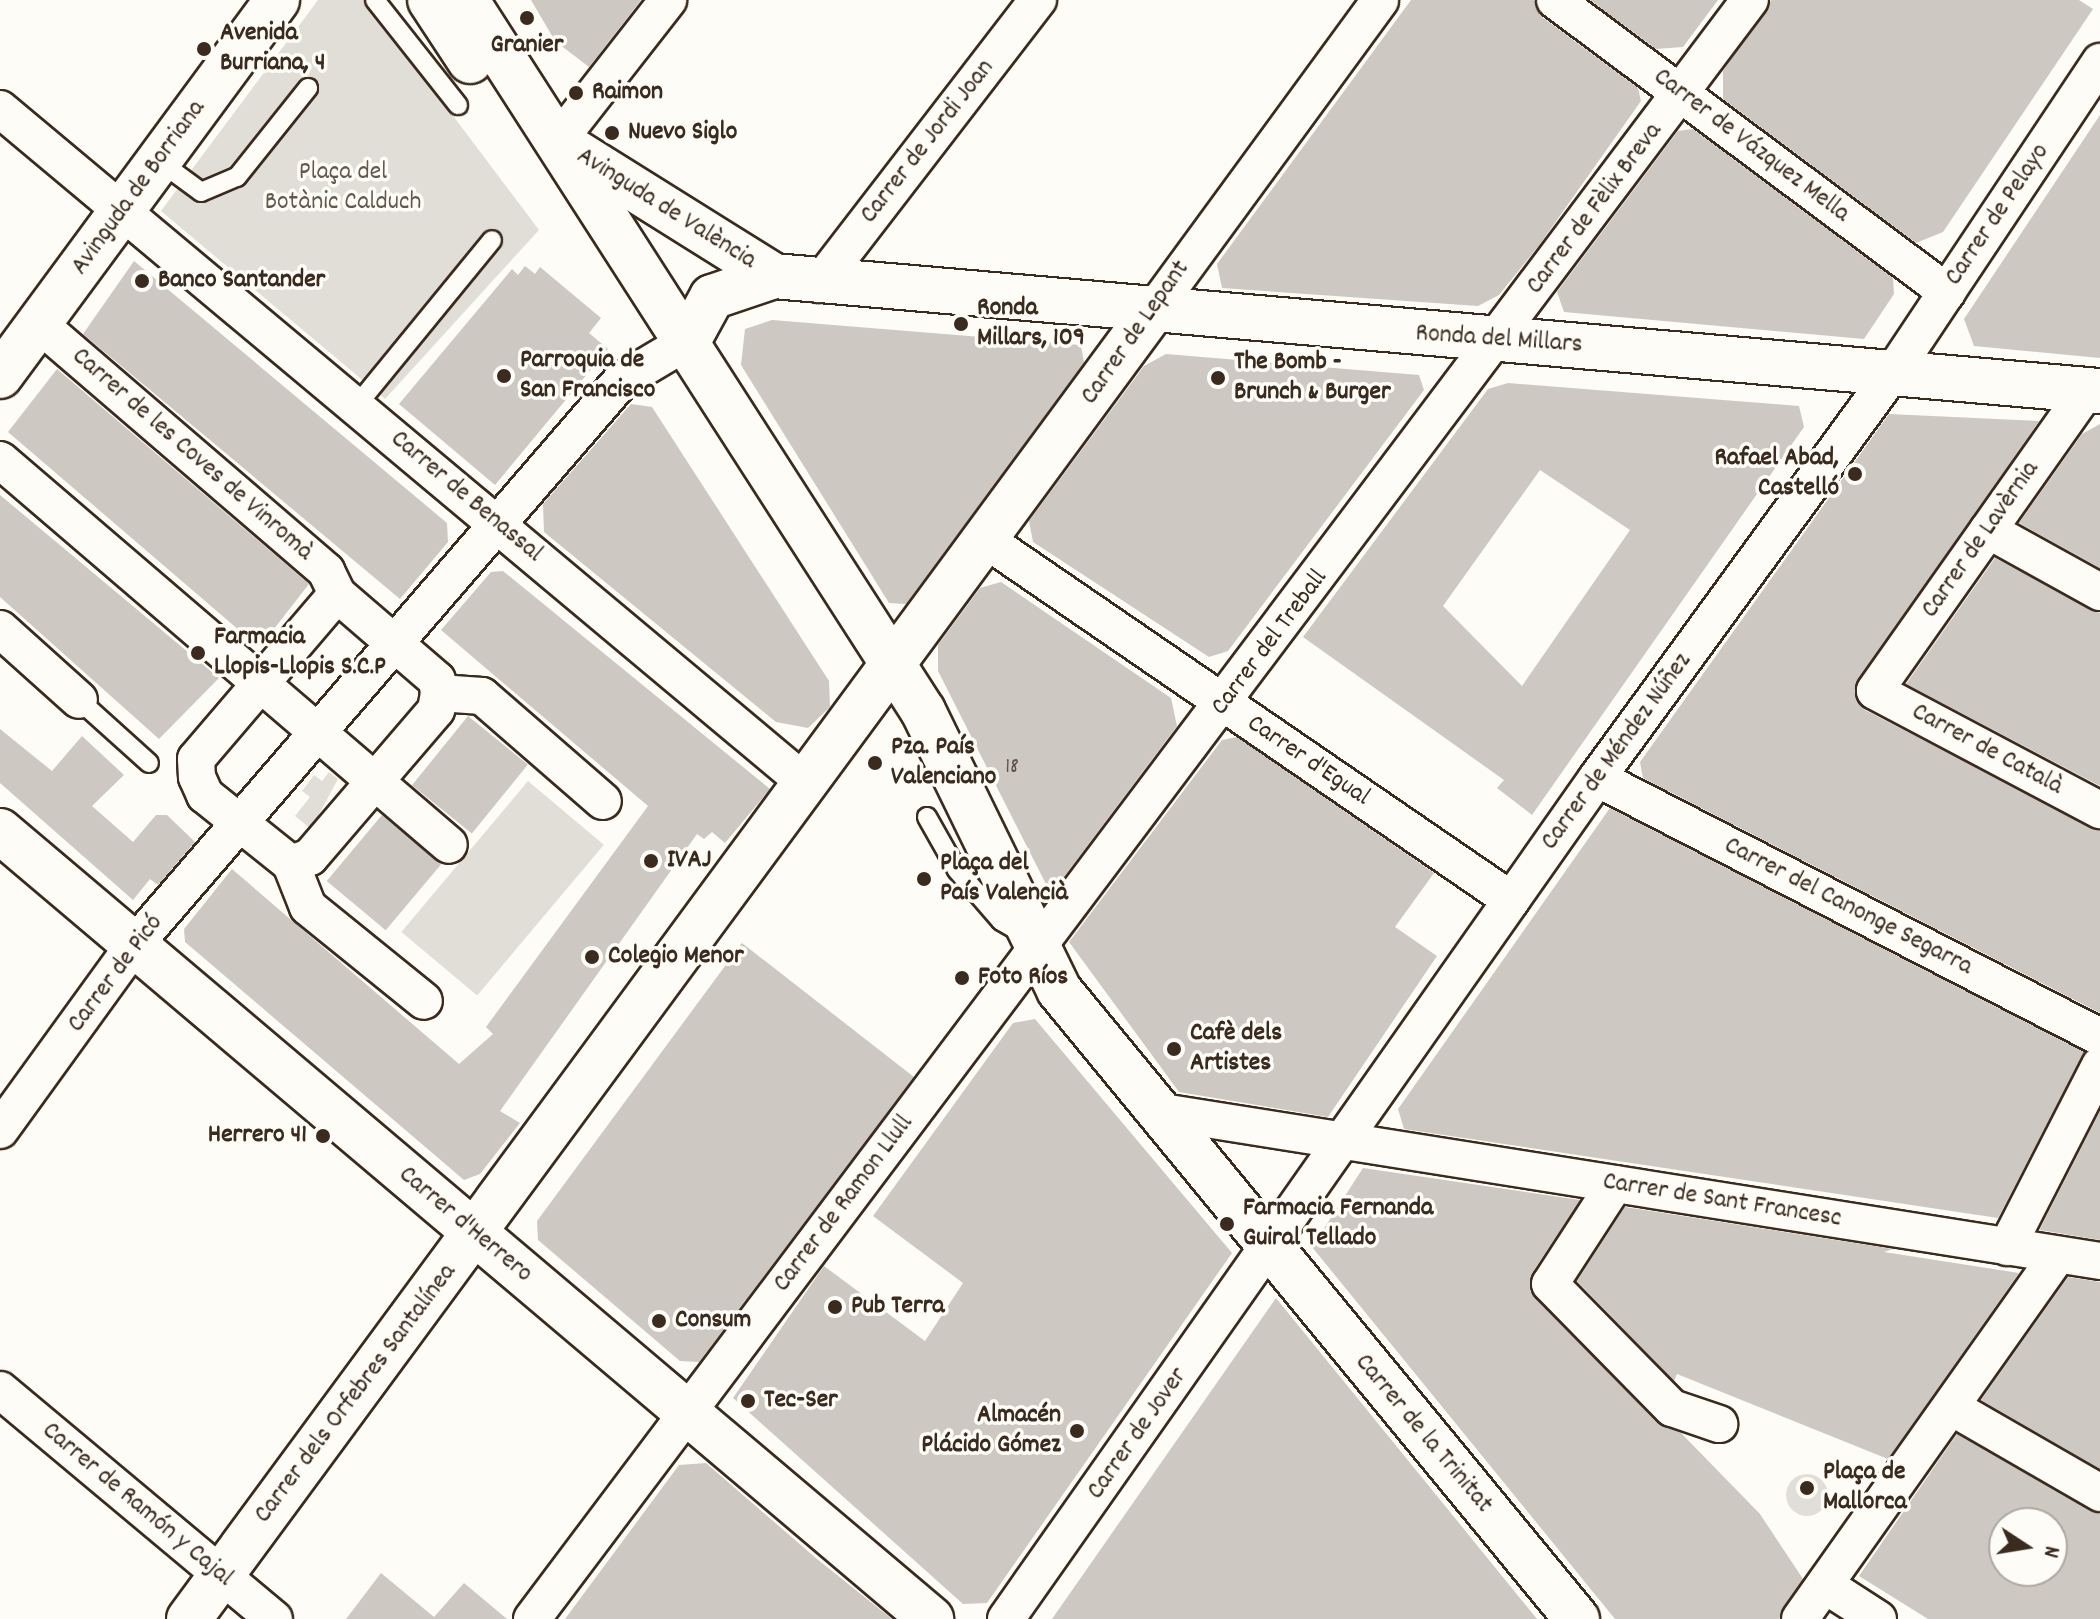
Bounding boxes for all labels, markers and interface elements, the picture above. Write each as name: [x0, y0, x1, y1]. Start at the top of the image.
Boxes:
marker: Granier: [518, 9, 536, 27]
place label: Avenida Burriana, 4: [220, 18, 326, 80]
place label: Granier: [491, 30, 563, 62]
marker: Avenida Burriana, 4: [195, 40, 213, 58]
street label: Carrer de Jordi Joan: [854, 54, 1002, 230]
street label: Carrer de Vázquez Mella: [1647, 62, 1855, 230]
place label: Raimon: [592, 77, 663, 109]
marker: Raimon: [567, 84, 585, 102]
street label: Avinguda de Borriana: [65, 94, 213, 282]
place label: Nuevo Siglo: [628, 117, 737, 149]
street label: Carrer de Fèlix Breva: [1520, 117, 1670, 301]
marker: Nuevo Siglo: [603, 124, 621, 142]
street label: Carrer de Pelayo: [1939, 138, 2057, 292]
street label: Avinguda de València: [570, 141, 762, 277]
park label: Plaça del Botànic Calduch: [265, 157, 421, 218]
street label: Carrer de Lepant: [1075, 255, 1197, 411]
place label: Banco Santander: [158, 265, 325, 297]
marker: Banco Santander: [133, 272, 151, 290]
place label: Ronda Millars, 109: [977, 293, 1085, 354]
marker: Ronda Millars, 109: [952, 315, 970, 333]
street label: Ronda del Millars: [1414, 319, 1584, 361]
street label: Carrer de les Coves de Vinromà: [65, 342, 319, 568]
place label: Parroquia de San Francisco: [520, 345, 655, 406]
place label: The Bomb - Brunch & Burger: [1234, 347, 1391, 408]
marker: Parroquia de San Francisco: [495, 367, 513, 385]
marker: The Bomb - Brunch & Burger: [1209, 369, 1227, 387]
street label: Carrer de Benassal: [384, 424, 548, 570]
place label: Rafael Abad, Castelló: [1714, 443, 1839, 504]
street label: Carrer de Lavèrnia: [1915, 456, 2047, 624]
marker: Rafael Abad, Castelló: [1846, 465, 1864, 483]
street label: Carrer del Treball: [1205, 564, 1335, 722]
place label: Farmacia Llopis-Llopis S.C.P: [214, 622, 386, 684]
marker: Farmacia Llopis-Llopis S.C.P: [189, 644, 207, 662]
street label: Carrer de Méndez Núñez: [1535, 647, 1699, 857]
street label: Carrer de Català: [1906, 697, 2068, 803]
street label: Carrer d'Egual: [1241, 709, 1375, 813]
place label: Pza. País Valenciano: [891, 732, 996, 794]
marker: Pza. País Valenciano: [866, 754, 884, 772]
house number: 18: [1005, 755, 1019, 781]
street label: Carrer del Canonge Segarra: [1719, 831, 1977, 983]
place label: IVAJ: [667, 845, 711, 877]
place label: Plaça del País Valencià: [940, 848, 1068, 910]
marker: IVAJ: [642, 852, 660, 870]
marker: Plaça del País Valencià: [915, 870, 933, 888]
street label: Carrer de Picó: [62, 909, 170, 1039]
place label: Colegio Menor: [608, 941, 744, 973]
marker: Colegio Menor: [583, 948, 601, 966]
place label: Foto Ríos: [978, 962, 1068, 994]
marker: Foto Ríos: [953, 969, 971, 987]
place label: Cafè dels Artistes: [1190, 1018, 1282, 1080]
marker: Cafè dels Artistes: [1165, 1040, 1183, 1058]
street label: Carrer de Ramon Llull: [767, 1109, 921, 1299]
place label: Herrero 41: [208, 1120, 307, 1152]
marker: Herrero 41: [314, 1127, 332, 1145]
street label: Carrer d'Herrero: [392, 1160, 538, 1290]
street label: Carrer de Sant Francesc: [1601, 1167, 1843, 1235]
place label: Farmacia Fernanda Guiral Tellado: [1243, 1193, 1433, 1254]
marker: Farmacia Fernanda Guiral Tellado: [1218, 1215, 1236, 1233]
street label: Carrer dels Orfebres Santalínea: [248, 1258, 464, 1530]
place label: Pub Terra: [851, 1291, 945, 1323]
marker: Pub Terra: [826, 1298, 844, 1316]
place label: Consum: [675, 1305, 751, 1337]
marker: Consum: [650, 1312, 668, 1330]
street label: Carrer de la Trinitat: [1347, 1348, 1499, 1520]
street label: Carrer de Jover: [1081, 1362, 1195, 1506]
place label: Tec-Ser: [764, 1385, 838, 1417]
marker: Tec-Ser: [739, 1392, 757, 1410]
place label: Almacén Plácido Gómez: [921, 1400, 1061, 1462]
street label: Carrer de Ramón y Cajal: [35, 1416, 239, 1594]
marker: Almacén Plácido Gómez: [1068, 1422, 1086, 1440]
place label: Plaça de Mallorca: [1823, 1457, 1907, 1518]
marker: Plaça de Mallorca: [1798, 1479, 1816, 1497]
north arrow: [1988, 1507, 2068, 1587]
text: N: [2034, 1543, 2066, 1560]

